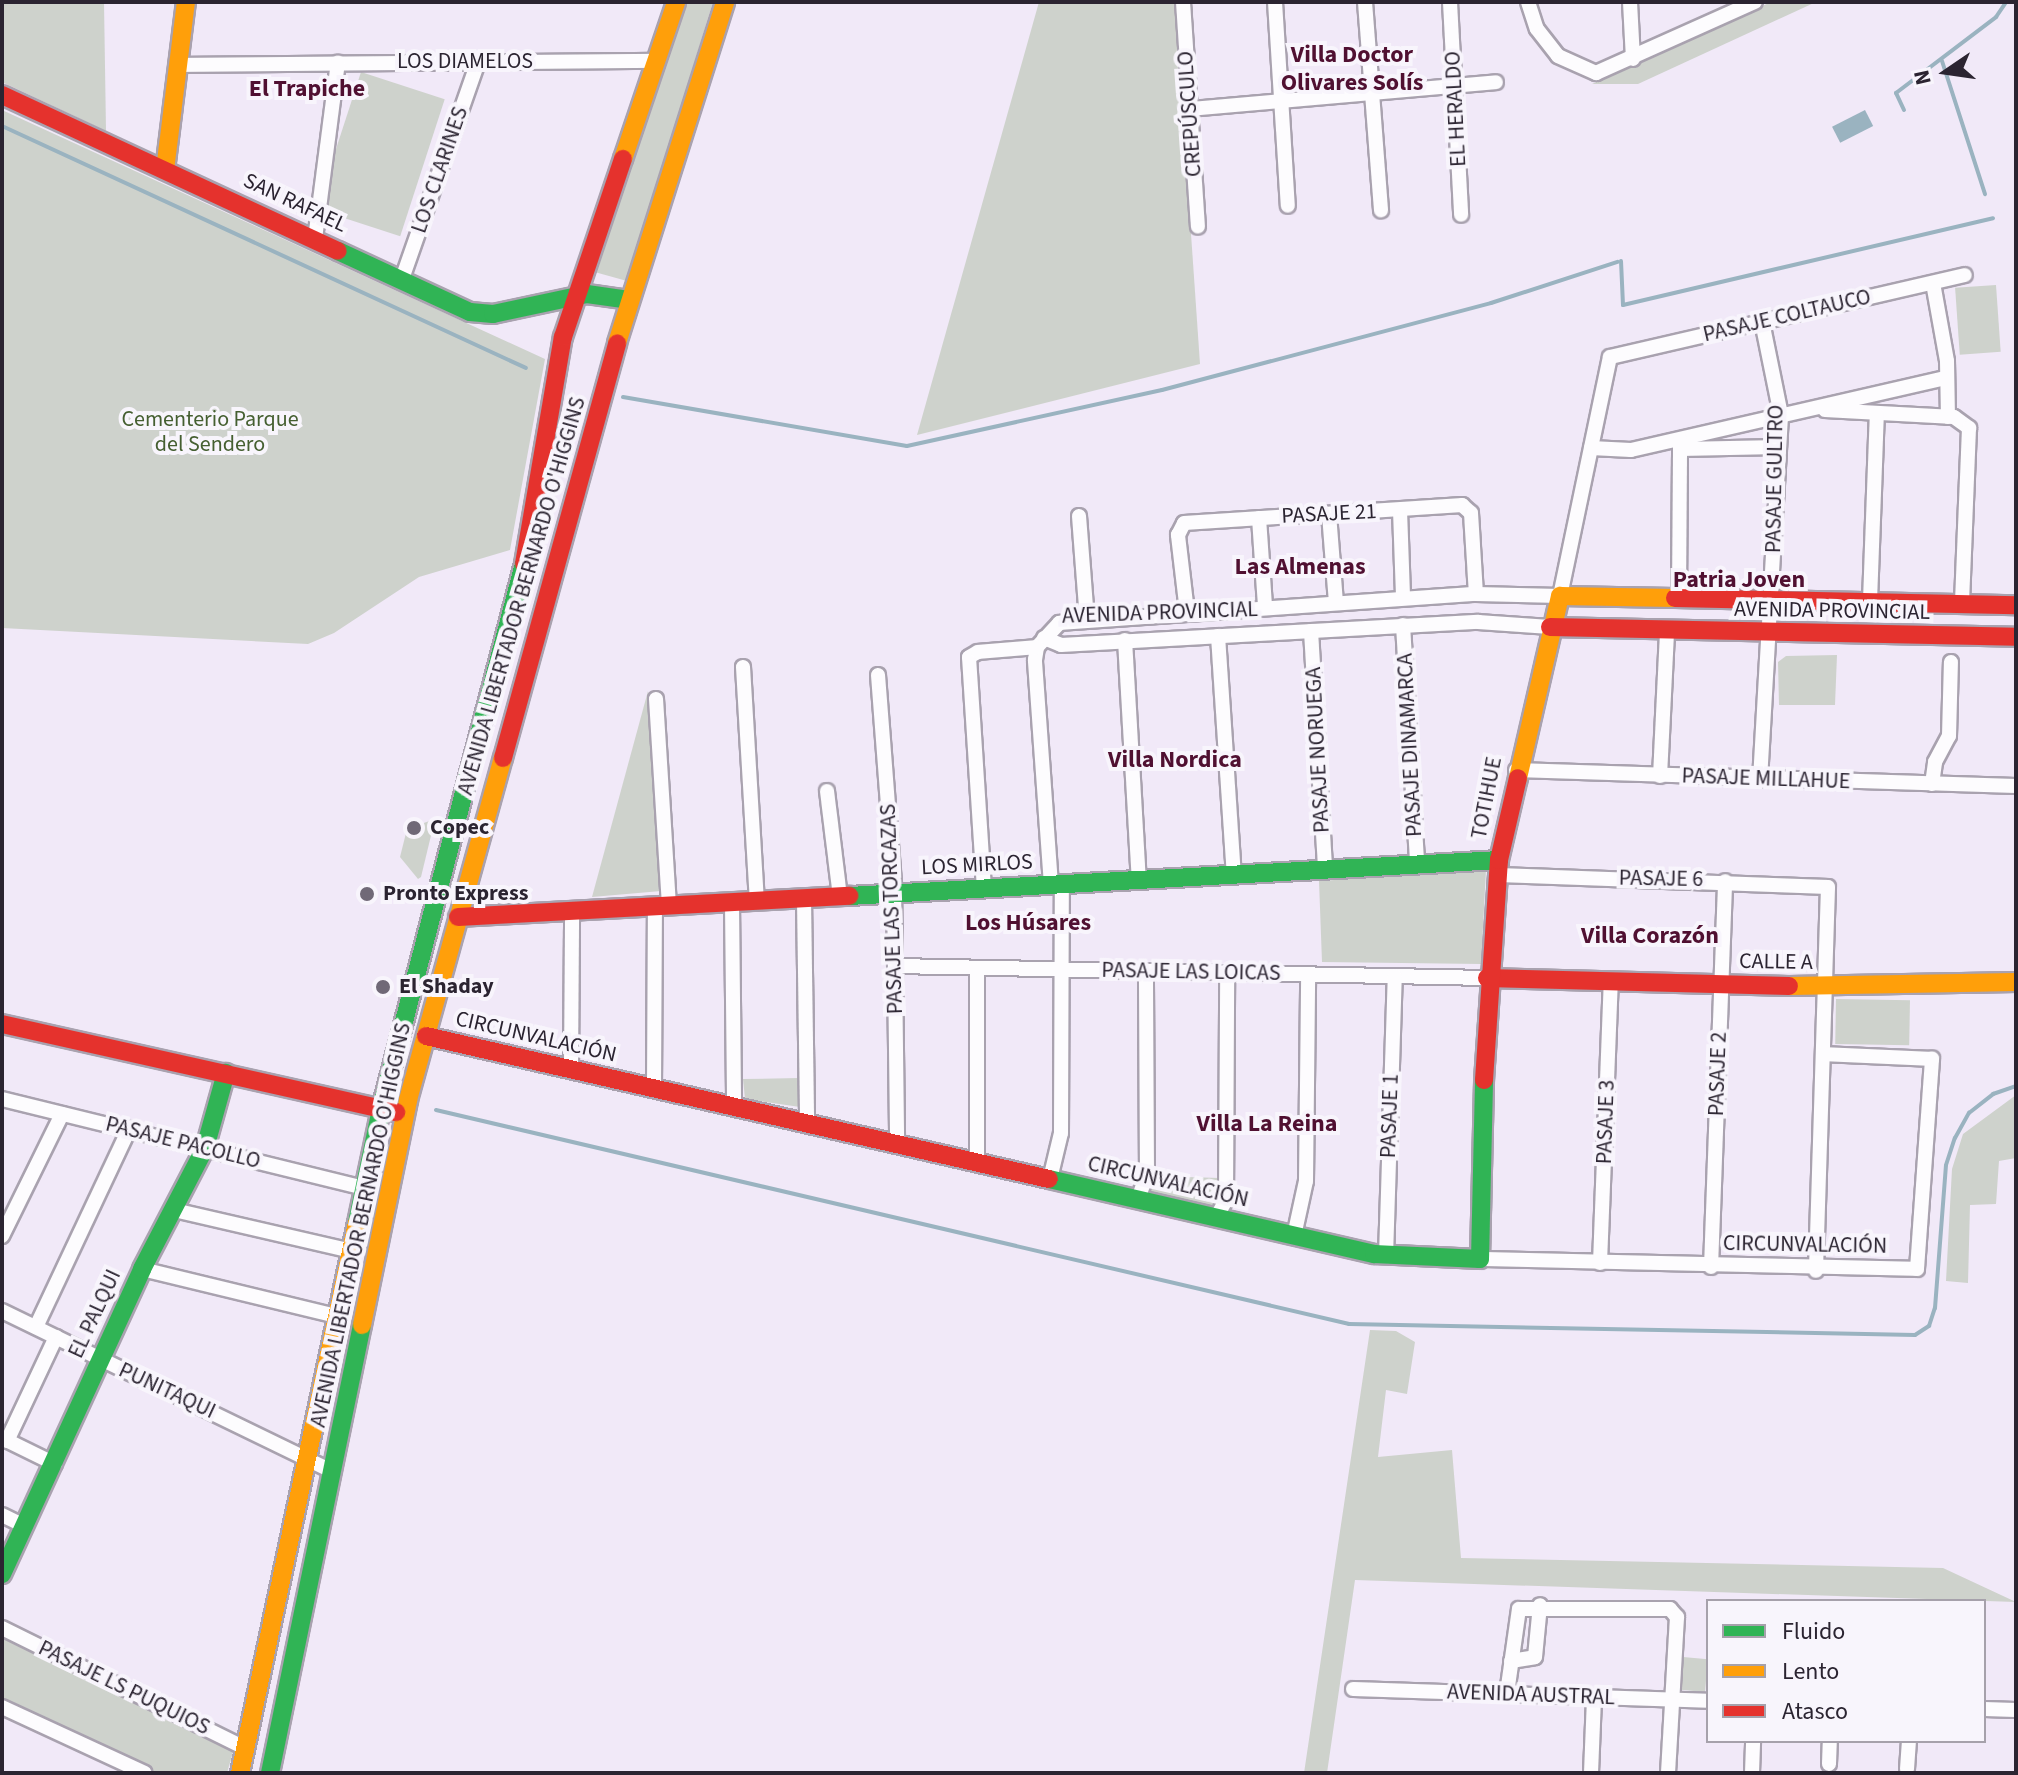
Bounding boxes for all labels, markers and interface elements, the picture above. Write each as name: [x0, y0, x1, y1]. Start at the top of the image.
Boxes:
north arrow: [1906, 32, 1986, 112]
district label: Villa Doctor Olivares Solís: [1281, 41, 1423, 97]
street label: LOS DIAMELOS: [397, 49, 533, 75]
street label: CREPÚSCULO: [1172, 50, 1208, 178]
street label: EL HERALDO: [1440, 50, 1472, 168]
text: N: [1905, 67, 1940, 88]
district label: El Trapiche: [249, 75, 365, 103]
street label: LOS CLARINES: [406, 103, 474, 237]
street label: SAN RAFAEL: [239, 168, 351, 238]
street label: PASAJE COLTAUCO: [1701, 284, 1873, 348]
street label: AVENIDA LIBERTADOR BERNARDO O'HIGGINS: [452, 394, 592, 798]
street label: PASAJE GULTRO: [1761, 405, 1789, 553]
park label: Cementerio Parque del Sendero: [121, 406, 299, 458]
street label: PASAJE 21: [1281, 498, 1377, 530]
district label: Las Almenas: [1234, 553, 1366, 581]
district label: Patria Joven: [1673, 566, 1805, 594]
street label: AVENIDA PROVINCIAL: [1062, 596, 1258, 630]
street label: AVENIDA PROVINCIAL: [1734, 596, 1930, 626]
street label: PASAJE DINAMARCA: [1392, 652, 1428, 838]
street label: PASAJE NORUEGA: [1300, 666, 1336, 834]
district label: Villa Nordica: [1108, 746, 1242, 774]
street label: TOTIHUE: [1466, 755, 1508, 841]
street label: PASAJE MILLAHUE: [1681, 763, 1851, 795]
street label: PASAJE LAS TORCAZAS: [875, 803, 909, 1015]
place label: Copec: [430, 815, 489, 841]
marker: Copec: [405, 819, 423, 837]
street label: LOS MIRLOS: [921, 849, 1033, 881]
street label: PASAJE 6: [1619, 865, 1703, 893]
place label: Pronto Express: [383, 881, 528, 907]
marker: Pronto Express: [358, 885, 376, 903]
district label: Los Húsares: [965, 909, 1091, 937]
district label: Villa Corazón: [1581, 922, 1719, 950]
street label: CALLE A: [1739, 948, 1813, 976]
street label: PASAJE LAS LOICAS: [1101, 957, 1281, 987]
place label: El Shaday: [399, 974, 494, 1000]
marker: El Shaday: [374, 978, 392, 996]
street label: CIRCUNVALACIÓN: [453, 1006, 619, 1068]
street label: AVENIDA LIBERTADOR BERNARDO O'HIGGINS: [305, 1020, 417, 1430]
street label: PASAJE 2: [1703, 1031, 1733, 1117]
street label: PASAJE 1: [1375, 1073, 1405, 1159]
street label: PASAJE 3: [1591, 1079, 1621, 1165]
district label: Villa La Reina: [1197, 1110, 1337, 1138]
street label: PASAJE PACOLLO: [103, 1111, 263, 1175]
street label: CIRCUNVALACIÓN: [1085, 1151, 1251, 1213]
street label: CIRCUNVALACIÓN: [1723, 1230, 1887, 1260]
street label: EL PALQUI: [63, 1265, 127, 1363]
street label: PUNITAQUI: [114, 1357, 220, 1425]
legend: [1706, 1599, 1986, 1743]
text: Fluido: [1782, 1614, 1845, 1649]
street label: PASAJE LS PUQUIOS: [34, 1635, 214, 1741]
text: Lento: [1782, 1654, 1839, 1689]
street label: AVENIDA AUSTRAL: [1447, 1679, 1615, 1711]
text: Atasco: [1782, 1694, 1848, 1729]

